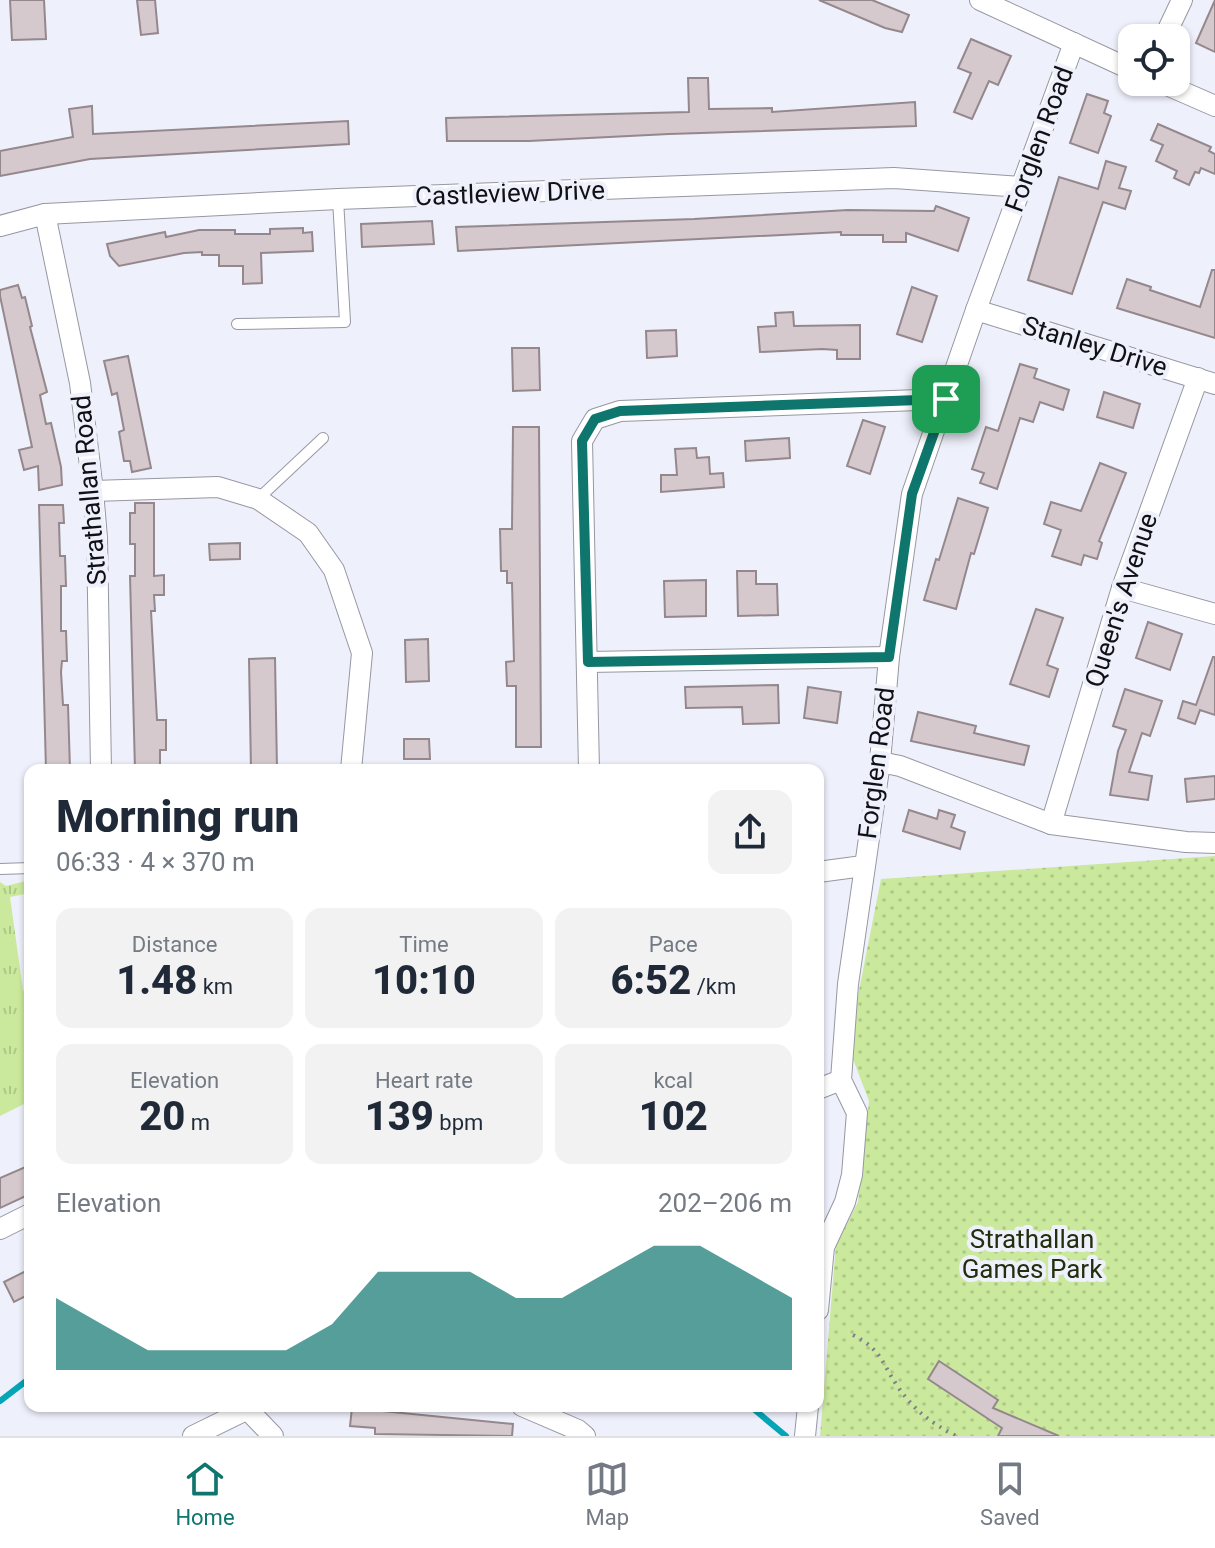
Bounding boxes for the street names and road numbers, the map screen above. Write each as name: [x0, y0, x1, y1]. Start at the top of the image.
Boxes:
street label: Forglen Road: [999, 62, 1079, 216]
street label: Castleview Drive: [415, 175, 605, 211]
street label: Stanley Drive: [1019, 310, 1171, 382]
street label: Strathallan Road: [66, 394, 112, 586]
street label: Queen's Avenue: [1079, 509, 1163, 691]
street label: Forglen Road: [852, 685, 900, 841]

